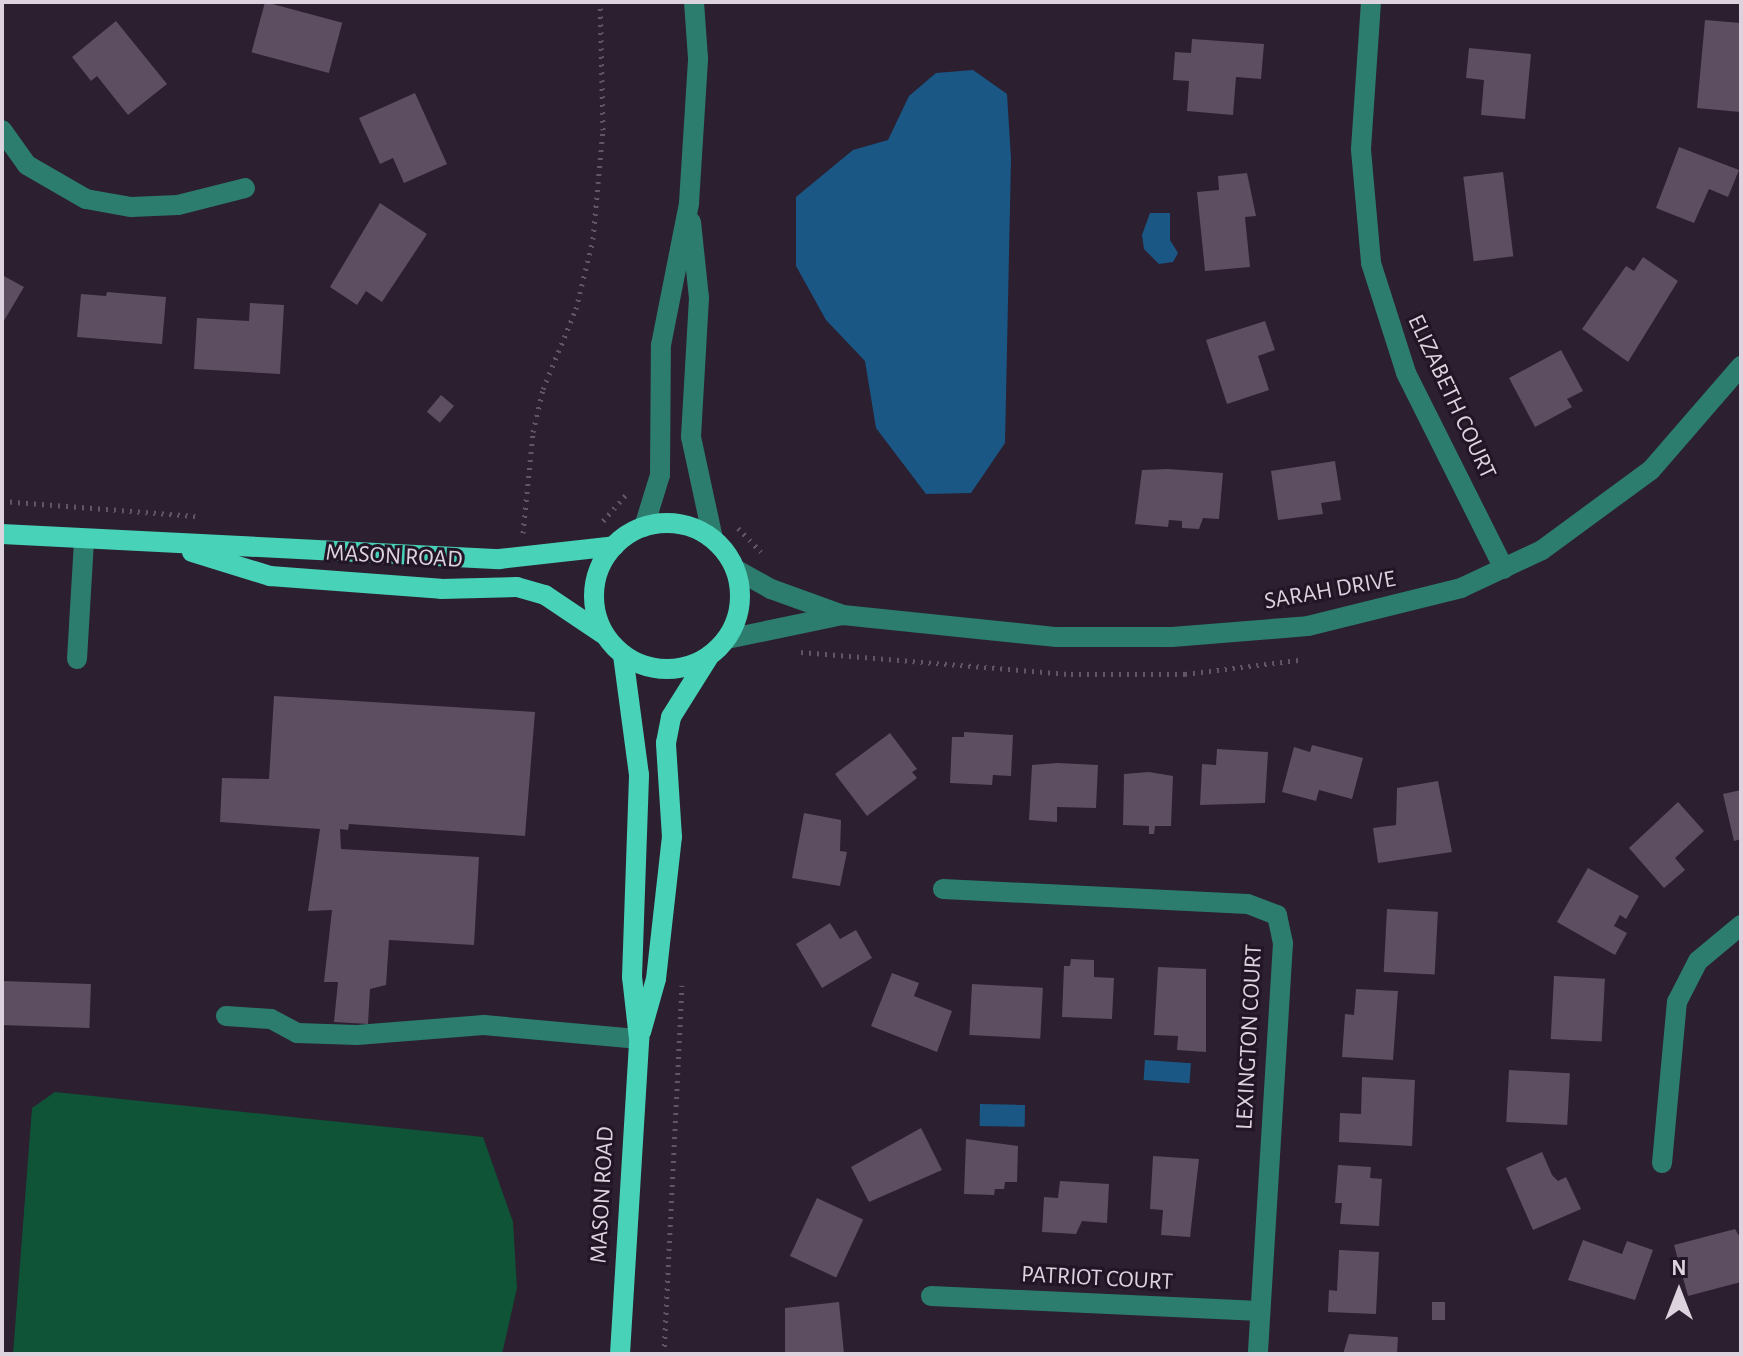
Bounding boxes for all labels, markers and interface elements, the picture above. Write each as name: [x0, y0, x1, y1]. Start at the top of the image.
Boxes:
street label: ELIZABETH COURT: [1400, 310, 1502, 484]
street label: MASON ROAD: [325, 539, 463, 575]
street label: SARAH DRIVE: [1262, 565, 1398, 617]
street label: LEXINGTON COURT: [1231, 943, 1269, 1131]
street label: MASON ROAD: [585, 1126, 621, 1264]
north arrow: [1639, 1252, 1719, 1332]
text: N: [1671, 1257, 1687, 1279]
street label: PATRIOT COURT: [1020, 1261, 1174, 1297]

